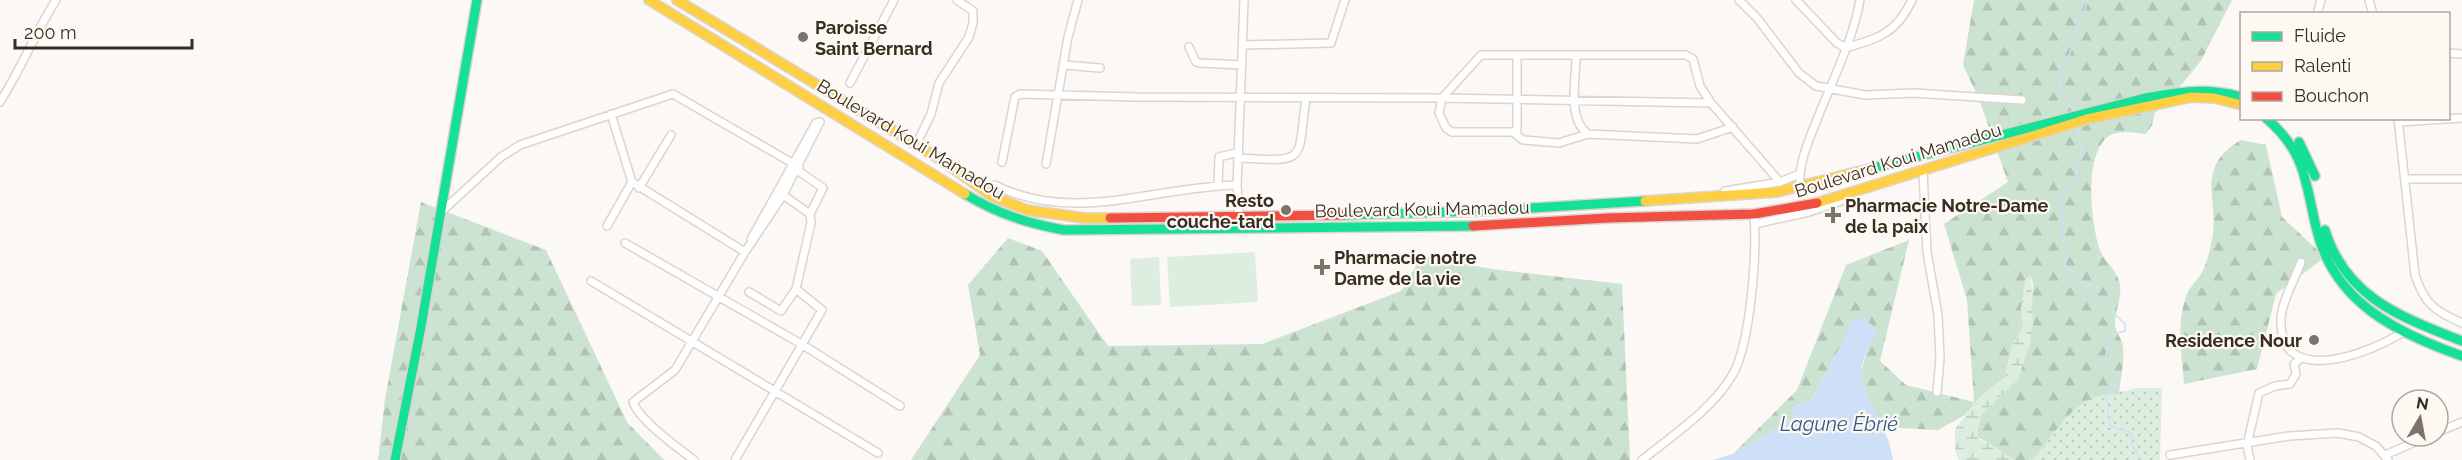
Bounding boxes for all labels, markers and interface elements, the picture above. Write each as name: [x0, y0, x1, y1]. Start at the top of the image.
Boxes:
scale bar: [15, 12, 192, 50]
legend: [2240, 12, 2450, 120]
place label: Paroisse Saint Bernard: [815, 17, 933, 59]
text: 200 m: [24, 22, 77, 43]
text: Fluide: [2294, 25, 2346, 46]
marker: Paroisse Saint Bernard: [796, 30, 810, 44]
text: Ralenti: [2294, 55, 2351, 76]
street label: Boulevard Koui Mamadou: [813, 75, 1009, 203]
text: Bouchon: [2294, 85, 2369, 106]
street label: Boulevard Koui Mamadou: [1792, 119, 2004, 201]
place label: Resto couche-tard: [1167, 190, 1274, 232]
place label: Pharmacie Notre-Dame de la paix: [1845, 195, 2049, 237]
street label: Boulevard Koui Mamadou: [1314, 197, 1530, 221]
marker: Resto couche-tard: [1279, 203, 1293, 217]
marker: Pharmacie Notre-Dame de la paix: [1826, 208, 1840, 222]
place label: Pharmacie notre Dame de la vie: [1334, 247, 1477, 289]
marker: Pharmacie notre Dame de la vie: [1315, 260, 1329, 274]
place label: Residence Nour: [2165, 330, 2302, 351]
marker: Residence Nour: [2307, 333, 2321, 347]
north arrow: [2390, 388, 2450, 448]
text: N: [2415, 393, 2430, 414]
water label: Lagune Ébrié: [1780, 412, 1898, 436]

